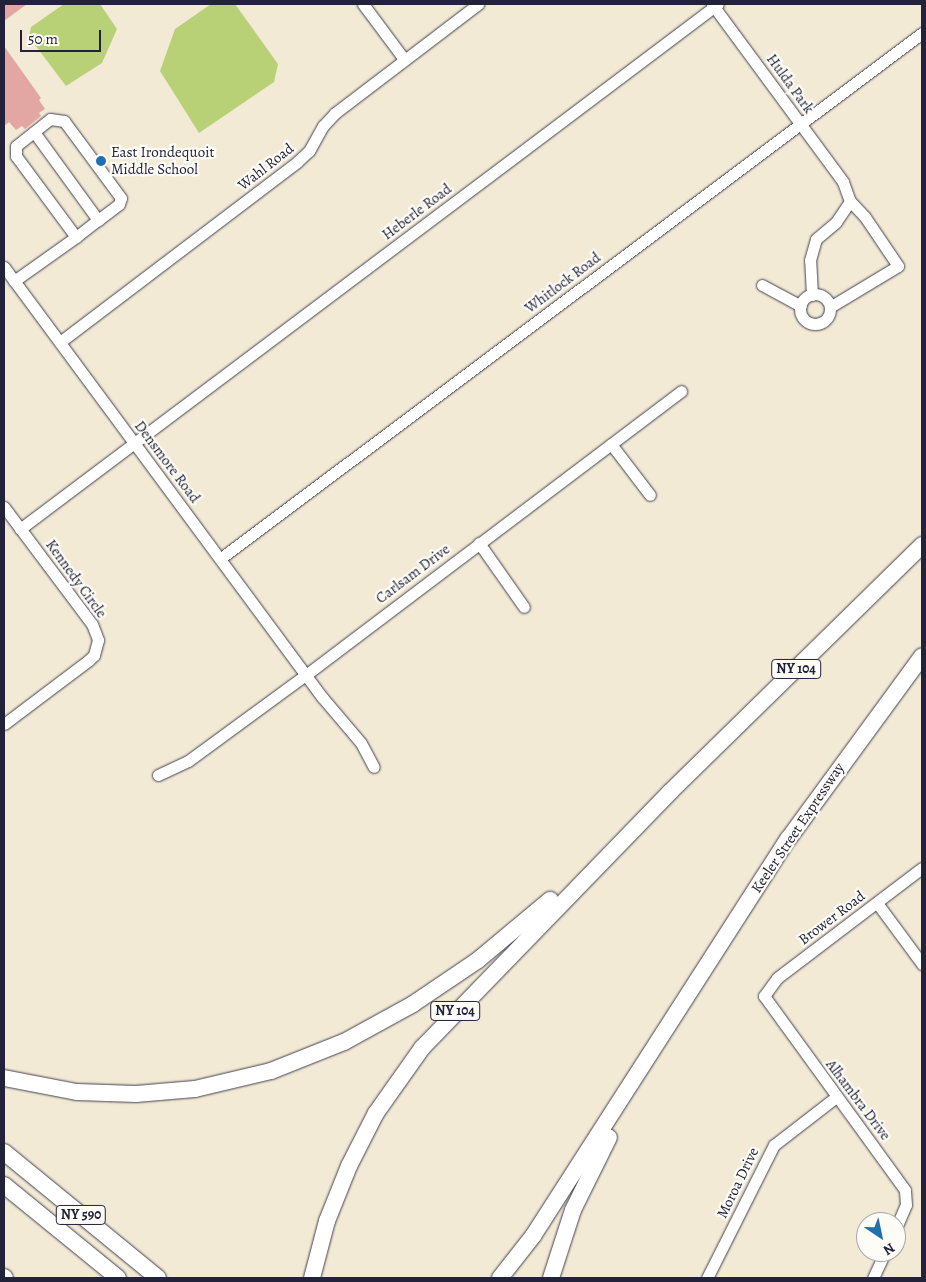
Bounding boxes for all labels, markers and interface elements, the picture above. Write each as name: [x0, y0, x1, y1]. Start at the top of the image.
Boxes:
scale bar: [22, 20, 104, 52]
text: 50 m: [28, 29, 58, 49]
street label: Hulda Park: [762, 51, 818, 117]
street label: Wahl Road: [235, 140, 297, 194]
place label: East Irondequoit Middle School: [111, 143, 214, 178]
marker: East Irondequoit Middle School: [95, 155, 107, 167]
street label: Heberle Road: [379, 180, 455, 244]
street label: Whitlock Road: [522, 249, 604, 317]
street label: Densmore Road: [130, 417, 204, 507]
street label: Kennedy Circle: [42, 536, 110, 622]
street label: Carlsam Drive: [372, 540, 454, 608]
road number: NY 104: [771, 658, 821, 681]
street label: Keeler Street Expressway: [748, 759, 848, 897]
street label: Brower Road: [795, 887, 869, 949]
road number: NY 104: [430, 999, 480, 1022]
street label: Alhambra Drive: [822, 1056, 894, 1144]
street label: Moroa Drive: [713, 1145, 763, 1221]
road number: NY 590: [55, 1204, 107, 1226]
north arrow: [856, 1212, 906, 1262]
text: N: [880, 1238, 899, 1260]

